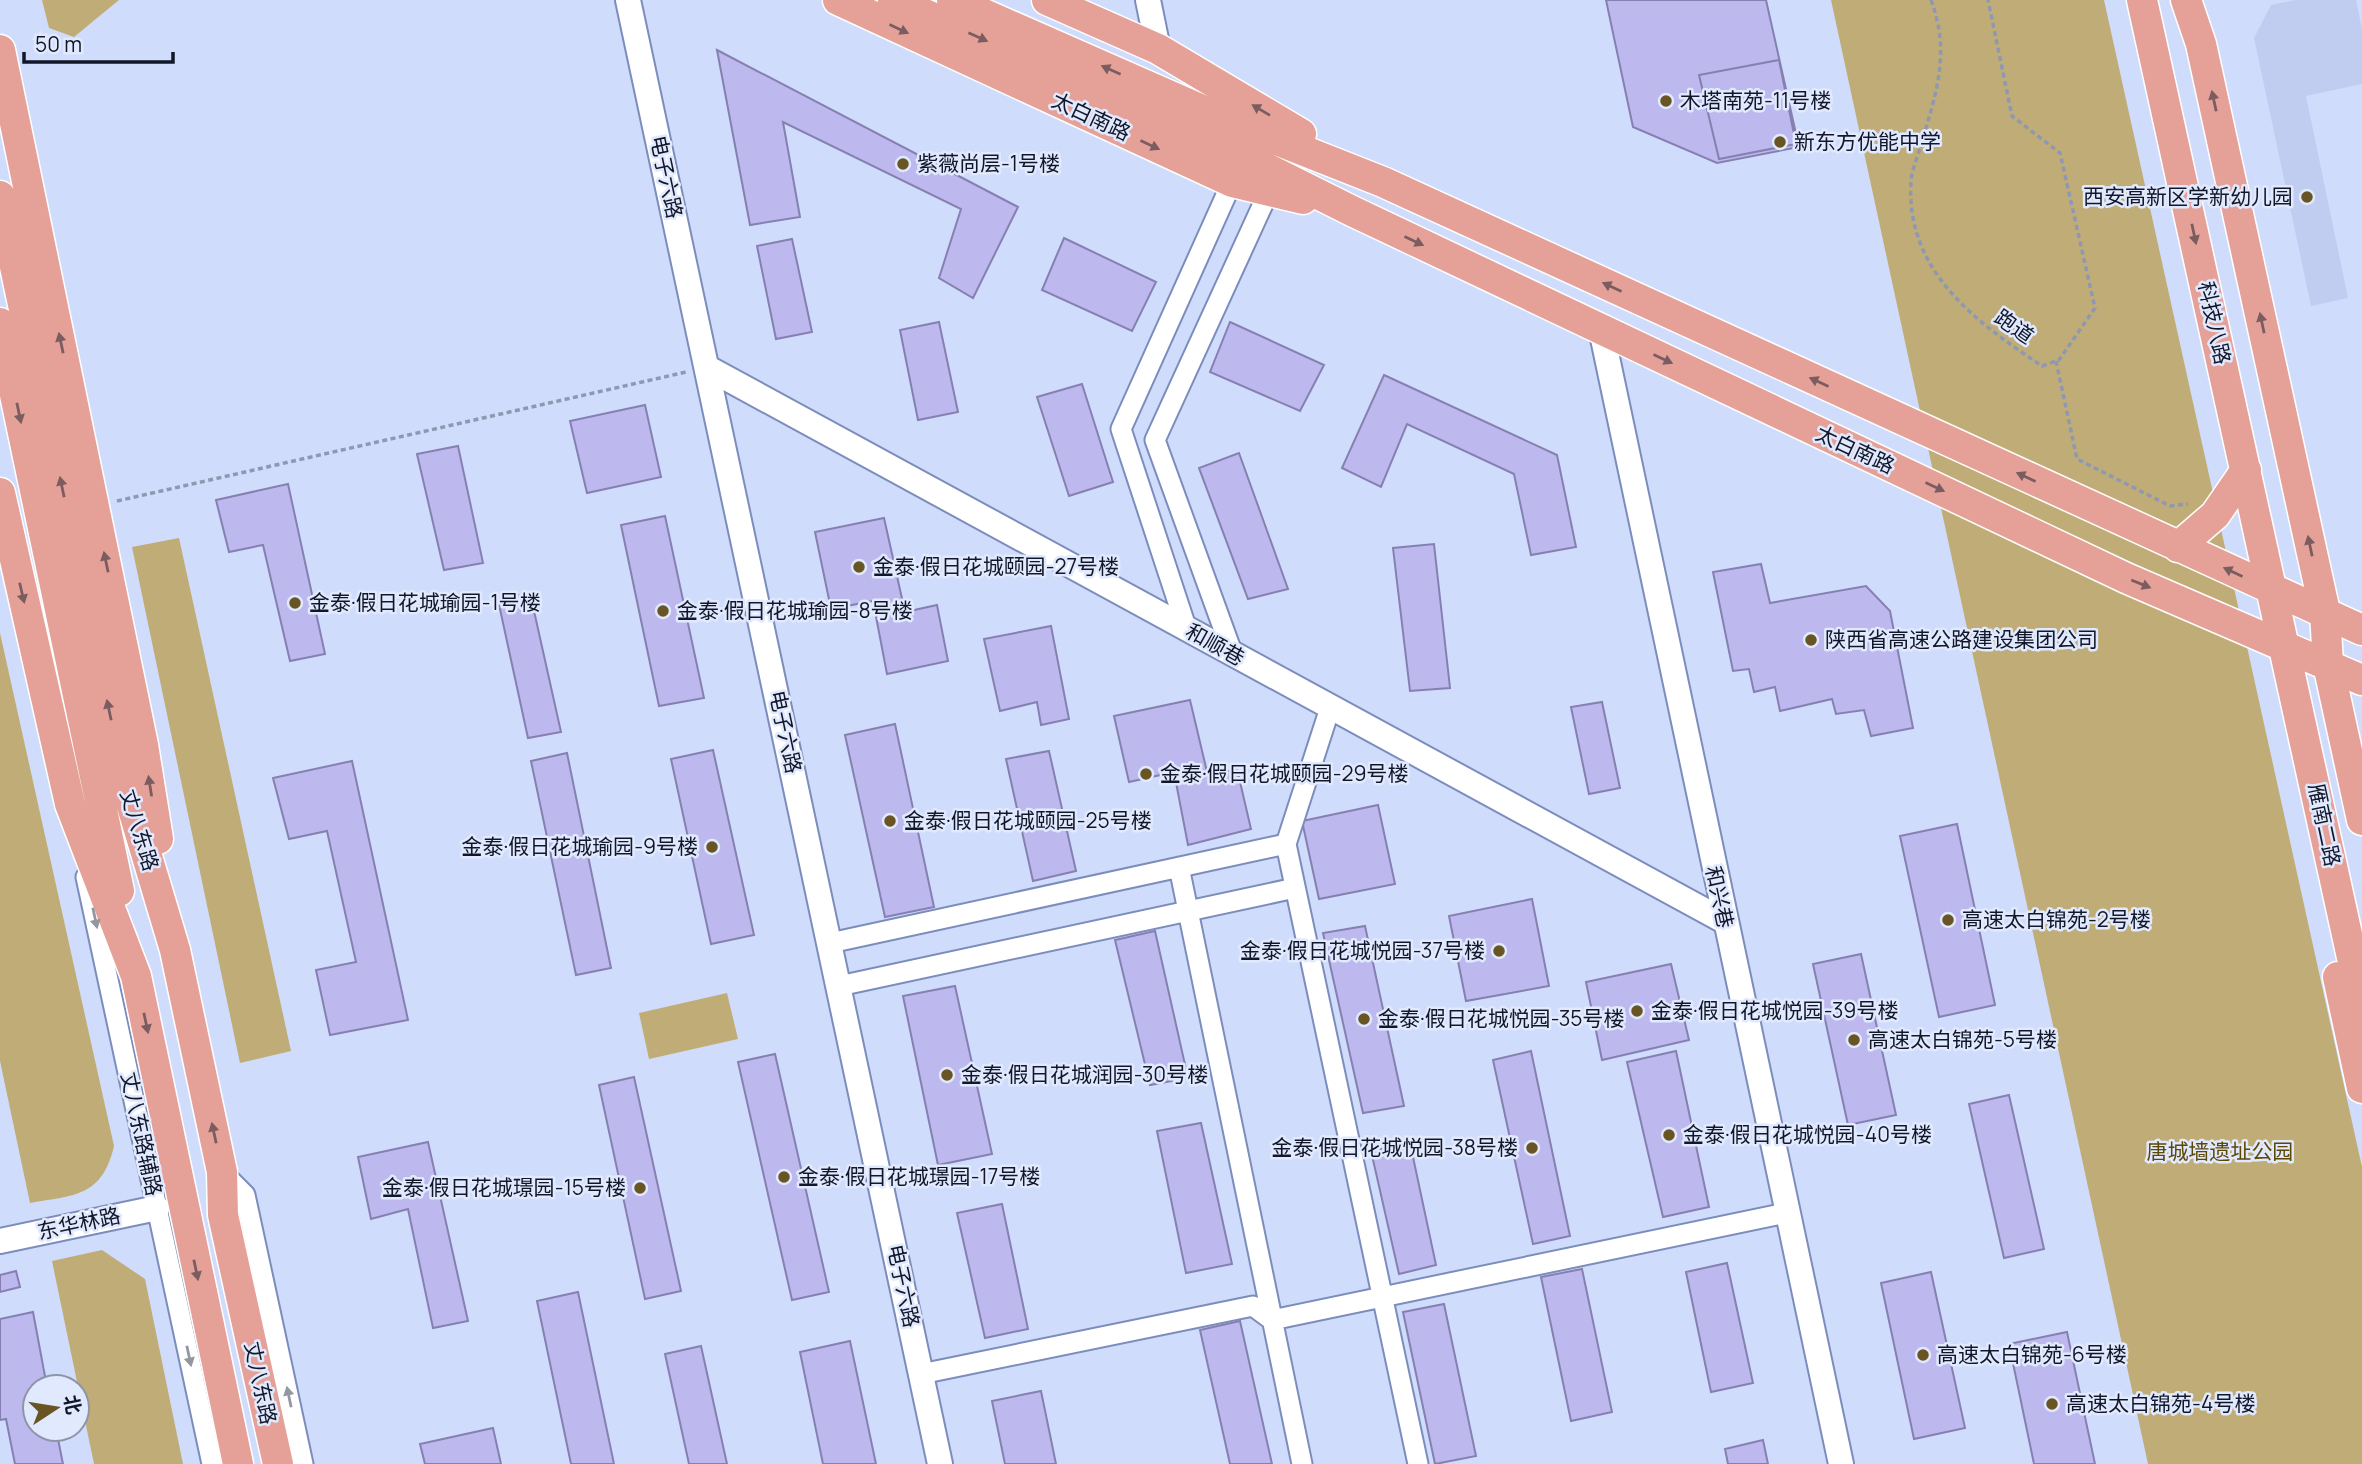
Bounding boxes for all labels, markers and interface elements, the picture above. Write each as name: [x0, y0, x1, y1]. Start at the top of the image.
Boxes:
scale bar: [24, 21, 173, 65]
one-way arrow: [889, 24, 910, 35]
text: 50 m: [35, 30, 82, 58]
one-way arrow: [967, 32, 988, 43]
one-way arrow: [1101, 64, 1121, 76]
street label: 太白南路: [1047, 86, 1135, 147]
place label: 木塔南苑-11号楼: [1680, 86, 1831, 114]
one-way arrow: [2208, 90, 2219, 112]
marker: 木塔南苑-11号楼: [1658, 93, 1674, 109]
one-way arrow: [1251, 104, 1270, 116]
place label: 新东方优能中学: [1794, 127, 1941, 155]
street label: 电子六路: [645, 133, 689, 221]
marker: 新东方优能中学: [1772, 134, 1788, 150]
one-way arrow: [1140, 140, 1161, 151]
place label: 紫薇尚层-1号楼: [917, 149, 1060, 177]
marker: 紫薇尚层-1号楼: [895, 156, 911, 172]
place label: 西安高新区学新幼儿园: [2083, 182, 2293, 210]
marker: 西安高新区学新幼儿园: [2299, 189, 2315, 205]
one-way arrow: [2189, 223, 2200, 245]
one-way arrow: [1404, 235, 1424, 246]
street label: 科技八路: [2193, 279, 2237, 367]
one-way arrow: [1602, 281, 1622, 293]
street label: 跑道: [1989, 303, 2040, 350]
one-way arrow: [2256, 312, 2267, 334]
one-way arrow: [55, 332, 66, 354]
one-way arrow: [1653, 353, 1673, 364]
one-way arrow: [1809, 376, 1829, 388]
one-way arrow: [14, 402, 25, 424]
street label: 太白南路: [1811, 419, 1899, 480]
one-way arrow: [2016, 471, 2036, 483]
one-way arrow: [56, 476, 67, 498]
one-way arrow: [1925, 482, 1945, 493]
one-way arrow: [2305, 535, 2316, 557]
one-way arrow: [100, 551, 111, 573]
place label: 金泰·假日花城颐园-27号楼: [873, 552, 1119, 580]
marker: 金泰·假日花城颐园-27号楼: [851, 559, 867, 575]
one-way arrow: [2222, 566, 2243, 577]
one-way arrow: [2130, 579, 2151, 590]
one-way arrow: [17, 582, 28, 604]
place label: 金泰·假日花城瑜园-1号楼: [309, 588, 541, 616]
marker: 金泰·假日花城瑜园-1号楼: [287, 595, 303, 611]
place label: 金泰·假日花城瑜园-8号楼: [677, 596, 913, 624]
marker: 金泰·假日花城瑜园-8号楼: [655, 603, 671, 619]
street label: 和顺巷: [1181, 617, 1250, 672]
place label: 陕西省高速公路建设集团公司: [1825, 625, 2098, 653]
marker: 陕西省高速公路建设集团公司: [1803, 632, 1819, 648]
street label: 电子六路: [764, 688, 808, 776]
one-way arrow: [103, 699, 114, 721]
place label: 金泰·假日花城颐园-29号楼: [1160, 759, 1409, 787]
marker: 金泰·假日花城颐园-29号楼: [1138, 766, 1154, 782]
one-way arrow: [144, 775, 155, 797]
street label: 雁南二路: [2303, 781, 2347, 869]
street label: 丈八东路: [114, 785, 166, 874]
place label: 金泰·假日花城颐园-25号楼: [904, 806, 1152, 834]
marker: 金泰·假日花城颐园-25号楼: [882, 813, 898, 829]
place label: 金泰·假日花城瑜园-9号楼: [461, 832, 698, 860]
marker: 金泰·假日花城瑜园-9号楼: [704, 839, 720, 855]
street label: 和兴巷: [1700, 863, 1740, 931]
place label: 高速太白锦苑-2号楼: [1962, 905, 2151, 933]
one-way arrow: [89, 907, 100, 929]
marker: 高速太白锦苑-2号楼: [1940, 912, 1956, 928]
place label: 金泰·假日花城悦园-37号楼: [1240, 936, 1485, 964]
marker: 金泰·假日花城悦园-37号楼: [1491, 943, 1507, 959]
place label: 金泰·假日花城悦园-39号楼: [1651, 996, 1898, 1024]
marker: 金泰·假日花城悦园-39号楼: [1629, 1003, 1645, 1019]
place label: 金泰·假日花城悦园-35号楼: [1378, 1004, 1624, 1032]
marker: 金泰·假日花城悦园-35号楼: [1356, 1011, 1372, 1027]
one-way arrow: [140, 1012, 151, 1034]
place label: 高速太白锦苑-5号楼: [1868, 1025, 2057, 1053]
marker: 高速太白锦苑-5号楼: [1846, 1032, 1862, 1048]
place label: 金泰·假日花城润园-30号楼: [961, 1060, 1208, 1088]
marker: 金泰·假日花城润园-30号楼: [939, 1067, 955, 1083]
street label: 丈八东路辅路: [115, 1069, 169, 1198]
place label: 金泰·假日花城悦园-40号楼: [1683, 1120, 1932, 1148]
one-way arrow: [208, 1122, 219, 1144]
marker: 金泰·假日花城悦园-40号楼: [1661, 1127, 1677, 1143]
place label: 金泰·假日花城悦园-38号楼: [1271, 1133, 1518, 1161]
park label: 唐城墙遗址公园: [2147, 1137, 2294, 1165]
marker: 金泰·假日花城悦园-38号楼: [1524, 1140, 1540, 1156]
place label: 金泰·假日花城璟园-17号楼: [798, 1162, 1040, 1190]
marker: 金泰·假日花城璟园-17号楼: [776, 1169, 792, 1185]
place label: 金泰·假日花城璟园-15号楼: [382, 1173, 626, 1201]
marker: 金泰·假日花城璟园-15号楼: [632, 1180, 648, 1196]
street label: 东华林路: [35, 1201, 123, 1245]
street label: 电子六路: [882, 1242, 926, 1330]
one-way arrow: [191, 1259, 202, 1281]
street label: 丈八东路: [239, 1339, 283, 1427]
place label: 高速太白锦苑-6号楼: [1937, 1340, 2127, 1368]
one-way arrow: [184, 1345, 195, 1367]
marker: 高速太白锦苑-6号楼: [1915, 1347, 1931, 1363]
north arrow: [21, 1373, 91, 1443]
one-way arrow: [283, 1386, 294, 1408]
place label: 高速太白锦苑-4号楼: [2066, 1389, 2255, 1417]
text: 北: [58, 1392, 87, 1416]
marker: 高速太白锦苑-4号楼: [2044, 1396, 2060, 1412]

